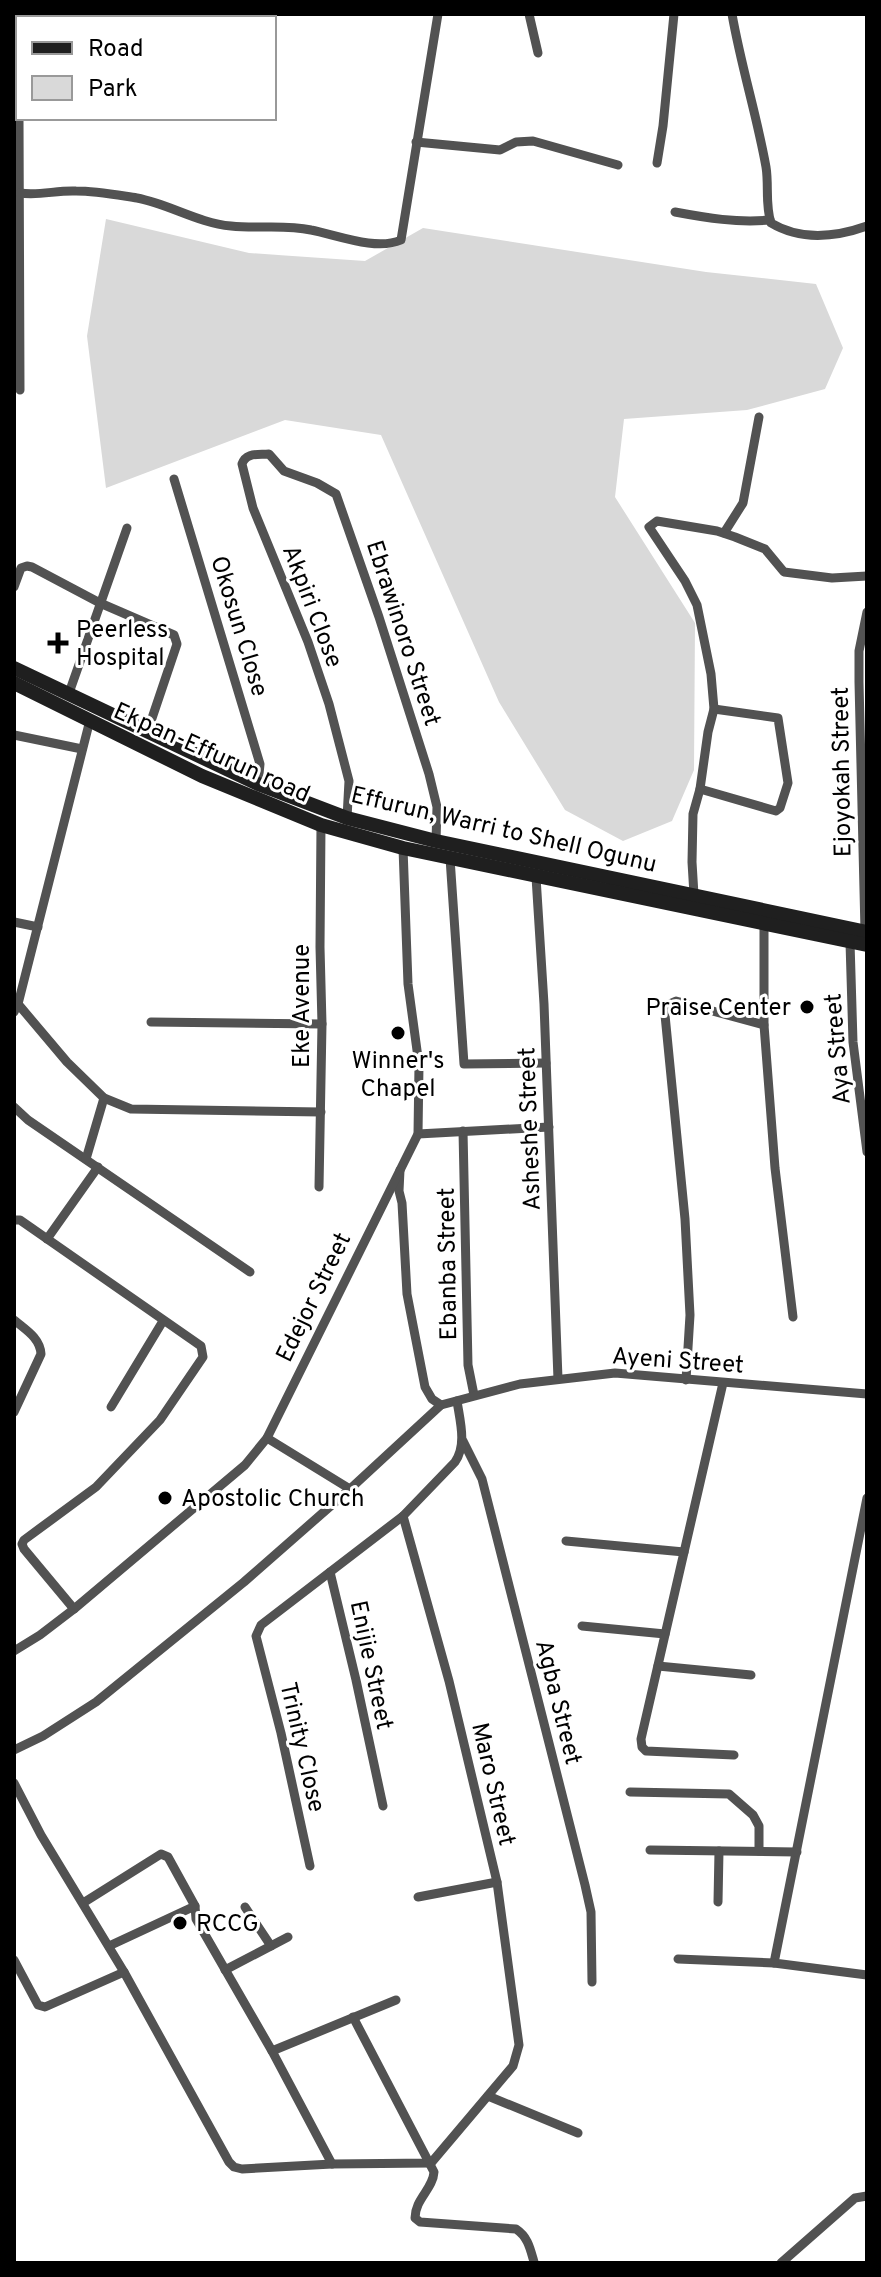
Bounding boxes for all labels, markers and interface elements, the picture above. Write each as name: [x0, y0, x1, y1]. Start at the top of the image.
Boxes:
legend: [16, 16, 276, 120]
text: Road: [88, 35, 144, 65]
text: Park: [88, 75, 138, 105]
street label: Ebrawinoro Street: [358, 537, 446, 730]
street label: Akpiri Close: [274, 541, 348, 672]
street label: Okosun Close: [202, 553, 274, 701]
place label: Peerless Hospital: [76, 616, 168, 674]
marker: Peerless Hospital: [47, 632, 69, 654]
street label: Ejoyokah Street: [827, 687, 859, 857]
street label: Ekpan-Effurun road: [108, 697, 314, 811]
street label: Effurun, Warri to Shell Ogunu: [348, 781, 659, 881]
street label: Eke Avenue: [288, 944, 318, 1068]
street label: Aya Street: [819, 992, 859, 1106]
place label: Praise Center: [645, 994, 791, 1024]
marker: Praise Center: [798, 998, 816, 1016]
marker: Winner's Chapel: [389, 1024, 407, 1042]
place label: Winner's Chapel: [352, 1047, 444, 1105]
street label: Asheshe Street: [513, 1047, 549, 1211]
street label: Ebanba Street: [433, 1187, 465, 1341]
street label: Edejor Street: [271, 1228, 359, 1368]
street label: Ayeni Street: [611, 1342, 745, 1382]
place label: Apostolic Church: [181, 1485, 365, 1515]
marker: Apostolic Church: [156, 1489, 174, 1507]
street label: Enijie Street: [342, 1598, 398, 1733]
street label: Agba Street: [527, 1637, 587, 1768]
street label: Trinity Close: [272, 1679, 331, 1815]
street label: Maro Street: [463, 1720, 521, 1849]
place label: RCCG: [196, 1910, 259, 1940]
marker: RCCG: [171, 1914, 189, 1932]

